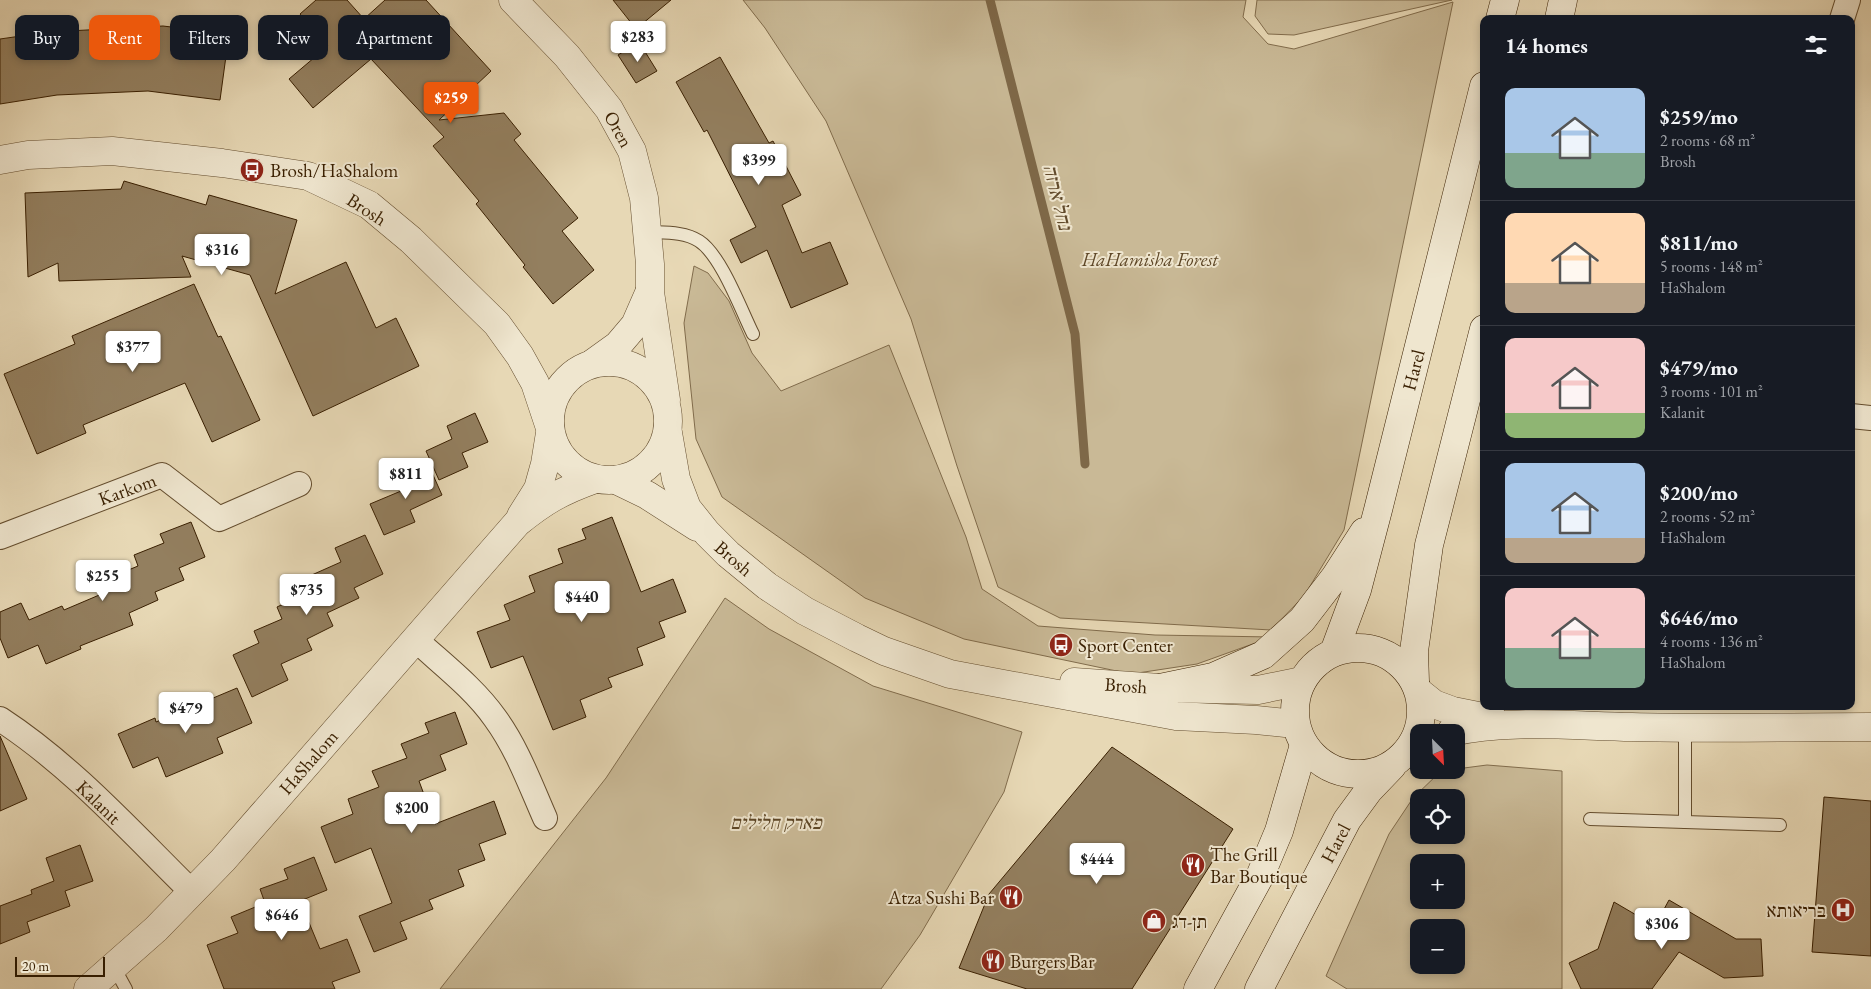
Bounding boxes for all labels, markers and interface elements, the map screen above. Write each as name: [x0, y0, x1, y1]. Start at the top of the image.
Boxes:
chip: Buy: [15, 15, 79, 60]
chip: Rent: [89, 15, 160, 60]
chip: Filters: [170, 15, 248, 60]
chip: New: [258, 15, 328, 60]
chip: Apartment: [338, 15, 450, 60]
pin: $283: [608, 20, 668, 63]
text: $283: [622, 26, 654, 47]
icon: filters: [1802, 31, 1830, 59]
text: 14 homes: [1505, 32, 1588, 59]
pin: $259: [421, 82, 481, 124]
text: $259: [435, 87, 467, 108]
text: $259/mo: [1660, 103, 1738, 130]
street label: Oren: [598, 106, 639, 152]
icon: home: [1545, 108, 1605, 168]
text: 2 rooms · 68 m²: [1660, 130, 1755, 151]
pin: $399: [729, 144, 789, 186]
text: $399: [743, 149, 775, 170]
text: Brosh: [1660, 151, 1696, 172]
bus stop icon: Brosh/HaShalom: [239, 157, 265, 183]
place label: Brosh/HaShalom: [270, 158, 399, 183]
water label: נחל ארזה: [1037, 161, 1079, 234]
street label: Brosh: [342, 187, 392, 232]
text: $811/mo: [1660, 229, 1738, 256]
icon: home: [1545, 233, 1605, 293]
pin: $316: [192, 234, 252, 276]
text: $316: [206, 239, 238, 260]
park label: HaHamisha Forest: [1081, 247, 1220, 272]
text: 5 rooms · 148 m²: [1660, 256, 1763, 277]
text: HaShalom: [1660, 277, 1726, 298]
pin: $377: [103, 330, 163, 373]
text: $377: [117, 336, 149, 357]
street label: Harel: [1396, 347, 1431, 393]
text: $479/mo: [1660, 354, 1738, 381]
icon: home: [1545, 358, 1605, 418]
text: 3 rooms · 101 m²: [1660, 381, 1763, 402]
text: Kalanit: [1660, 402, 1705, 423]
pin: $811: [376, 458, 436, 500]
text: $811: [390, 463, 422, 484]
street label: Karkom: [95, 467, 160, 511]
text: $200/mo: [1660, 479, 1738, 506]
icon: home: [1545, 483, 1605, 543]
text: 2 rooms · 52 m²: [1660, 506, 1755, 527]
text: HaShalom: [1660, 527, 1726, 548]
street label: Brosh: [709, 535, 758, 582]
pin: $255: [73, 560, 133, 602]
text: $255: [87, 565, 119, 586]
pin: $735: [277, 574, 337, 616]
text: $735: [291, 579, 323, 600]
pin: $440: [552, 580, 612, 623]
text: $440: [566, 586, 598, 607]
text: $646/mo: [1660, 604, 1738, 631]
icon: home: [1545, 608, 1605, 668]
text: 4 rooms · 136 m²: [1660, 631, 1763, 652]
bus stop icon: Sport Center: [1048, 632, 1074, 658]
place label: Sport Center: [1078, 633, 1174, 658]
text: HaShalom: [1660, 652, 1726, 673]
street label: Brosh: [1104, 672, 1148, 699]
pin: $479: [156, 692, 216, 734]
text: $479: [170, 697, 202, 718]
north arrow: [1410, 724, 1465, 779]
map controls: [1410, 724, 1465, 974]
street label: HaShalom: [273, 725, 344, 800]
street label: Kalanit: [71, 775, 127, 830]
button: locate: [1410, 789, 1465, 844]
pin: $200: [382, 792, 442, 834]
text: $200: [396, 797, 428, 818]
park label: פארק חלילים: [730, 810, 823, 835]
street label: Harel: [1315, 819, 1356, 867]
pin: $444: [1067, 842, 1127, 885]
place label: The Grill Bar Boutique: [1210, 842, 1307, 889]
text: $444: [1081, 848, 1113, 869]
restaurant icon: The Grill Bar Boutique: [1180, 852, 1206, 878]
button: +: [1410, 854, 1465, 909]
restaurant icon: Atza Sushi Bar: [998, 884, 1024, 910]
place label: Atza Sushi Bar: [887, 885, 995, 910]
hospital icon: בריאותא: [1830, 897, 1856, 923]
pin: $646: [252, 898, 312, 941]
place label: בריאותא: [1767, 898, 1826, 923]
text: $646: [266, 904, 298, 925]
shop icon: תן-דג: [1141, 908, 1167, 934]
pin: $306: [1632, 908, 1692, 950]
place label: תן-דג: [1172, 909, 1207, 934]
text: $306: [1646, 913, 1678, 934]
button: −: [1410, 919, 1465, 974]
restaurant icon: Burgers Bar: [980, 948, 1006, 974]
place label: Burgers Bar: [1010, 949, 1095, 974]
scale bar: [15, 954, 105, 977]
text: 20 m: [22, 957, 49, 975]

